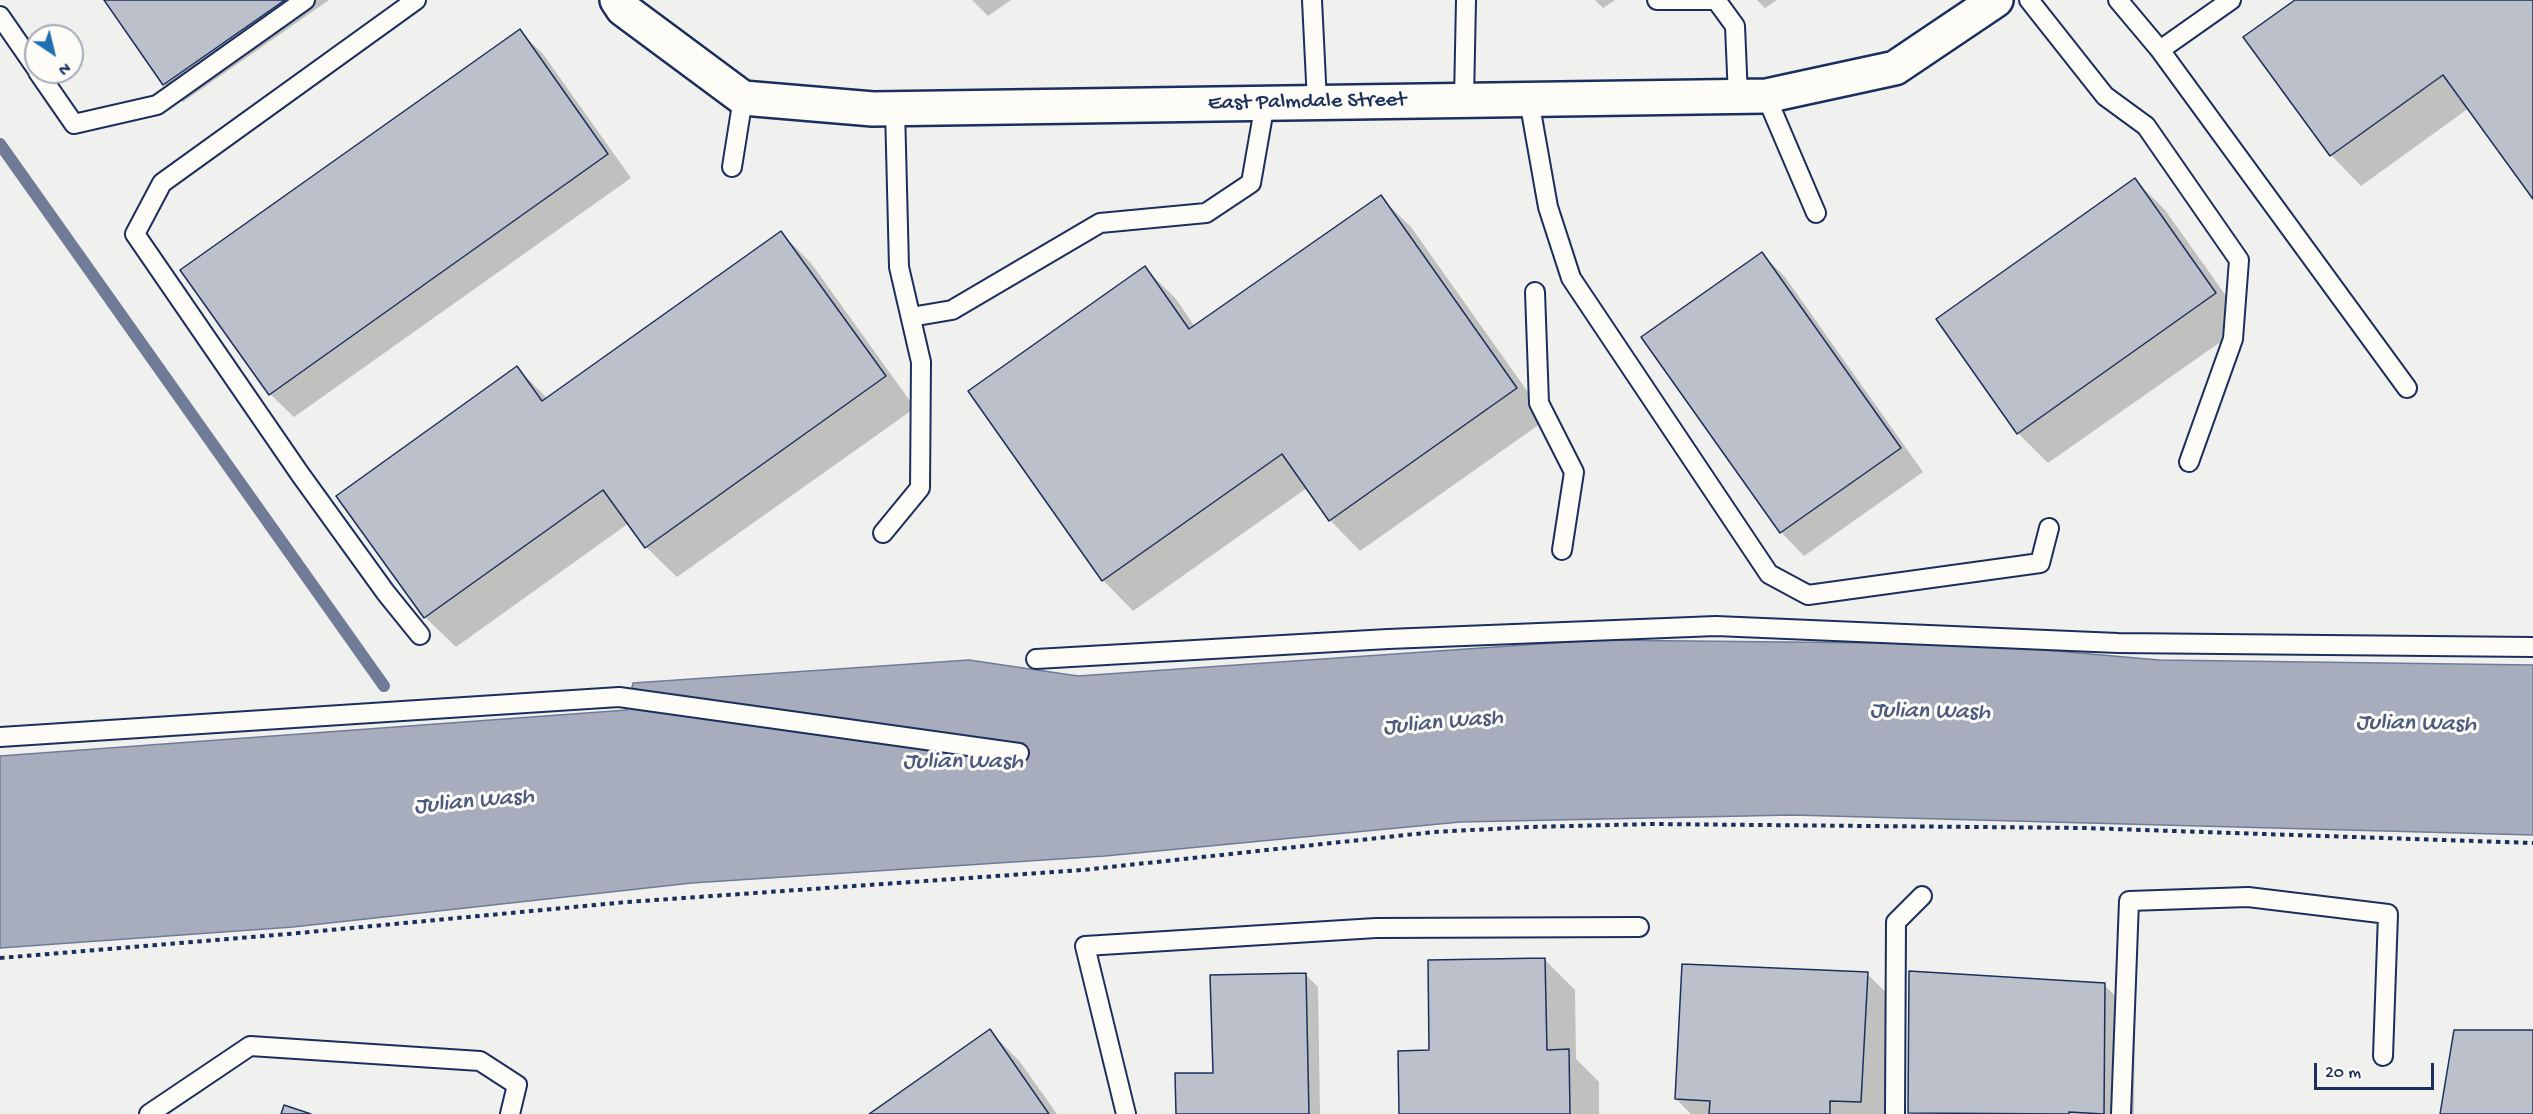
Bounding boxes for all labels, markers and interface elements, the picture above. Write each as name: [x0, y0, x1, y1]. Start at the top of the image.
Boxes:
north arrow: [24, 24, 84, 84]
text: N: [54, 57, 73, 78]
street label: East Palmdale Street: [1208, 88, 1406, 118]
water label: Julian Wash: [1870, 698, 1990, 728]
water label: Julian Wash: [1382, 704, 1504, 744]
water label: Julian Wash: [2356, 710, 2476, 740]
water label: Julian Wash: [903, 749, 1023, 777]
water label: Julian Wash: [413, 783, 535, 823]
scale bar: [2317, 1051, 2437, 1089]
text: 20 m: [2325, 1063, 2361, 1084]

